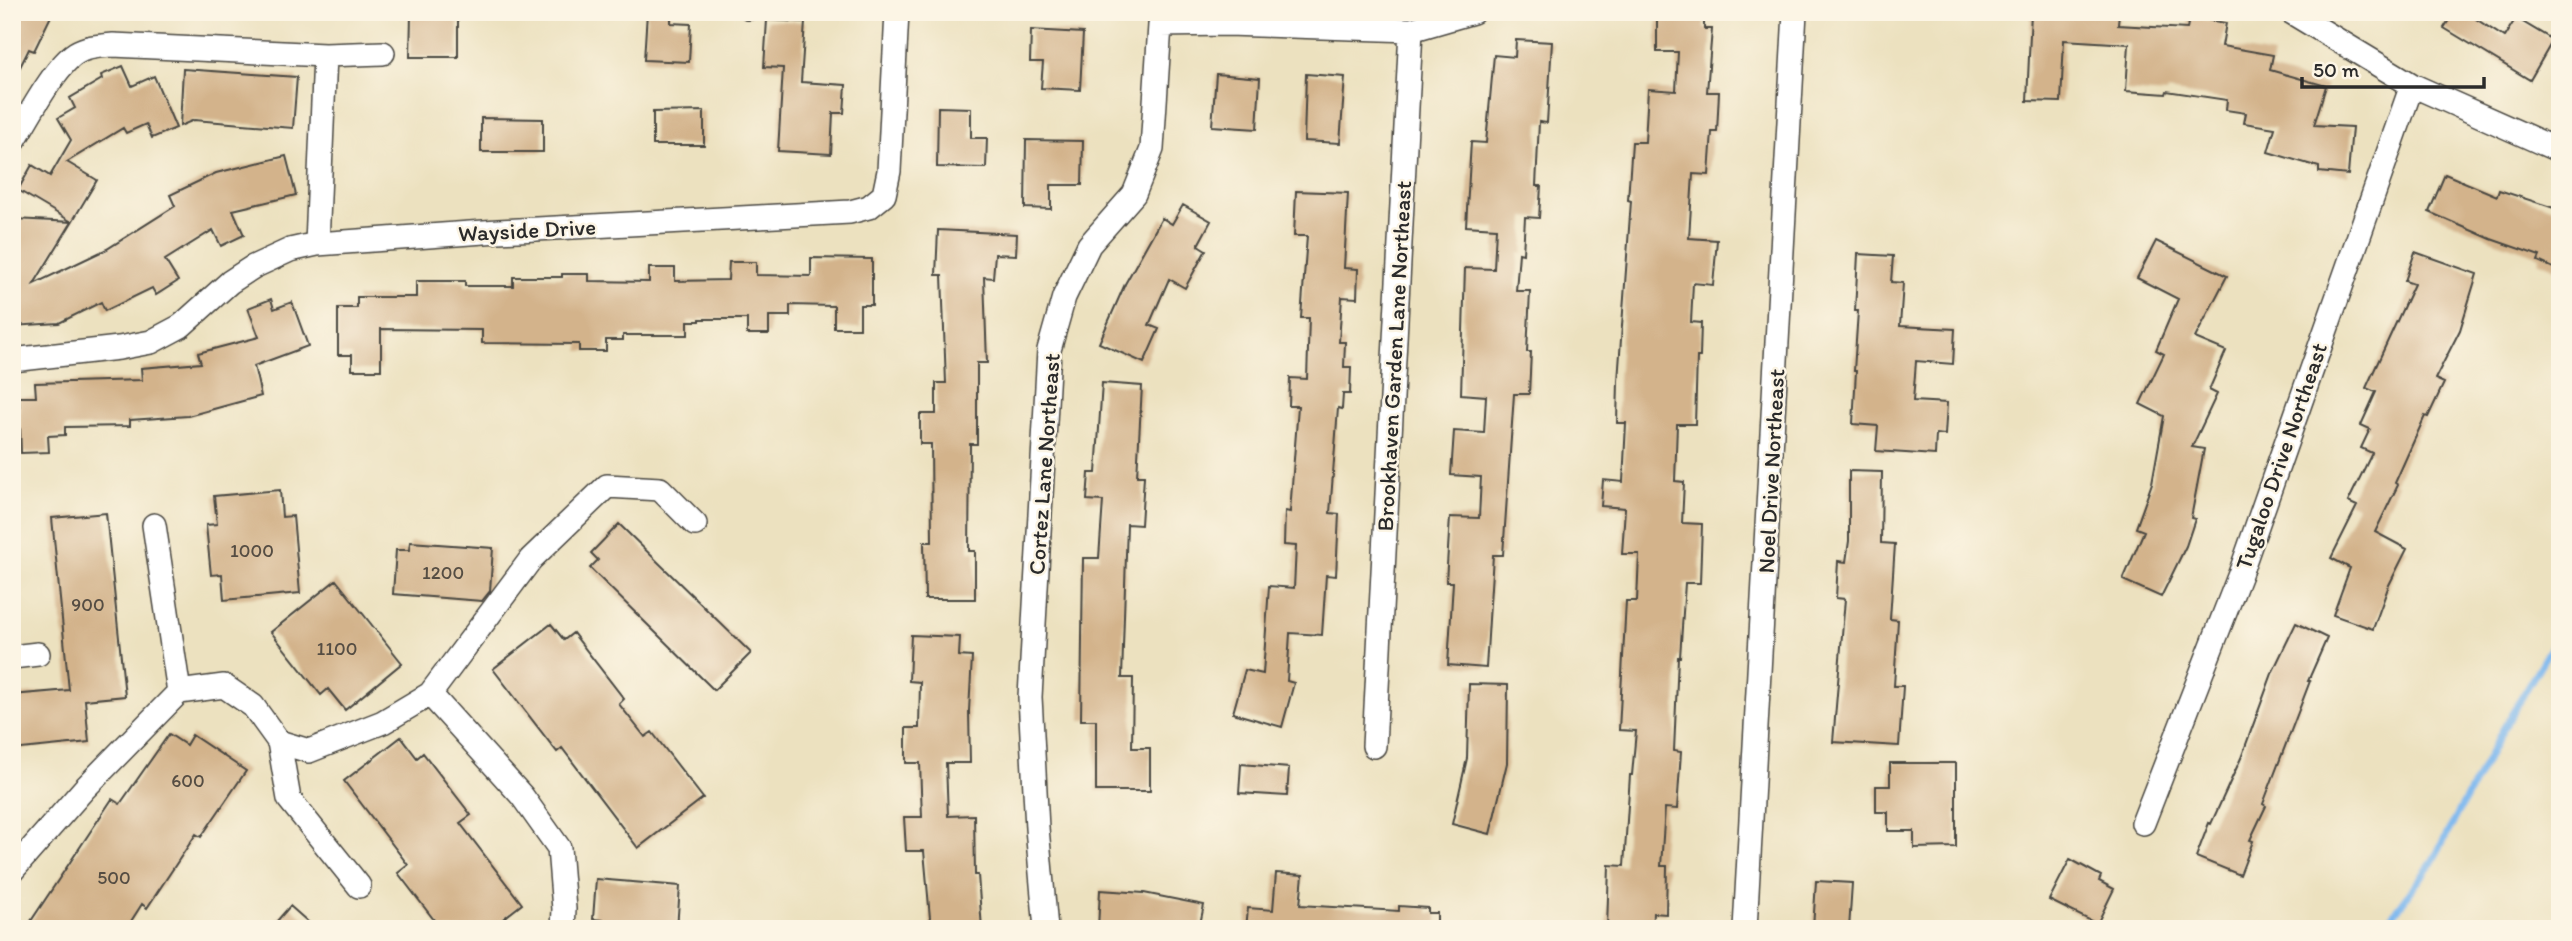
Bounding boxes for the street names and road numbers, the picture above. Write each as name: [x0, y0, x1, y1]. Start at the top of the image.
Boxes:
street label: Brookhaven Garden Lane Northeast: [1371, 180, 1417, 532]
street label: Wayside Drive: [457, 212, 597, 248]
street label: Tugaloo Drive Northeast: [2229, 339, 2333, 573]
street label: Cortez Lane Northeast: [1022, 352, 1066, 576]
street label: Noel Drive Northeast: [1752, 368, 1790, 574]

